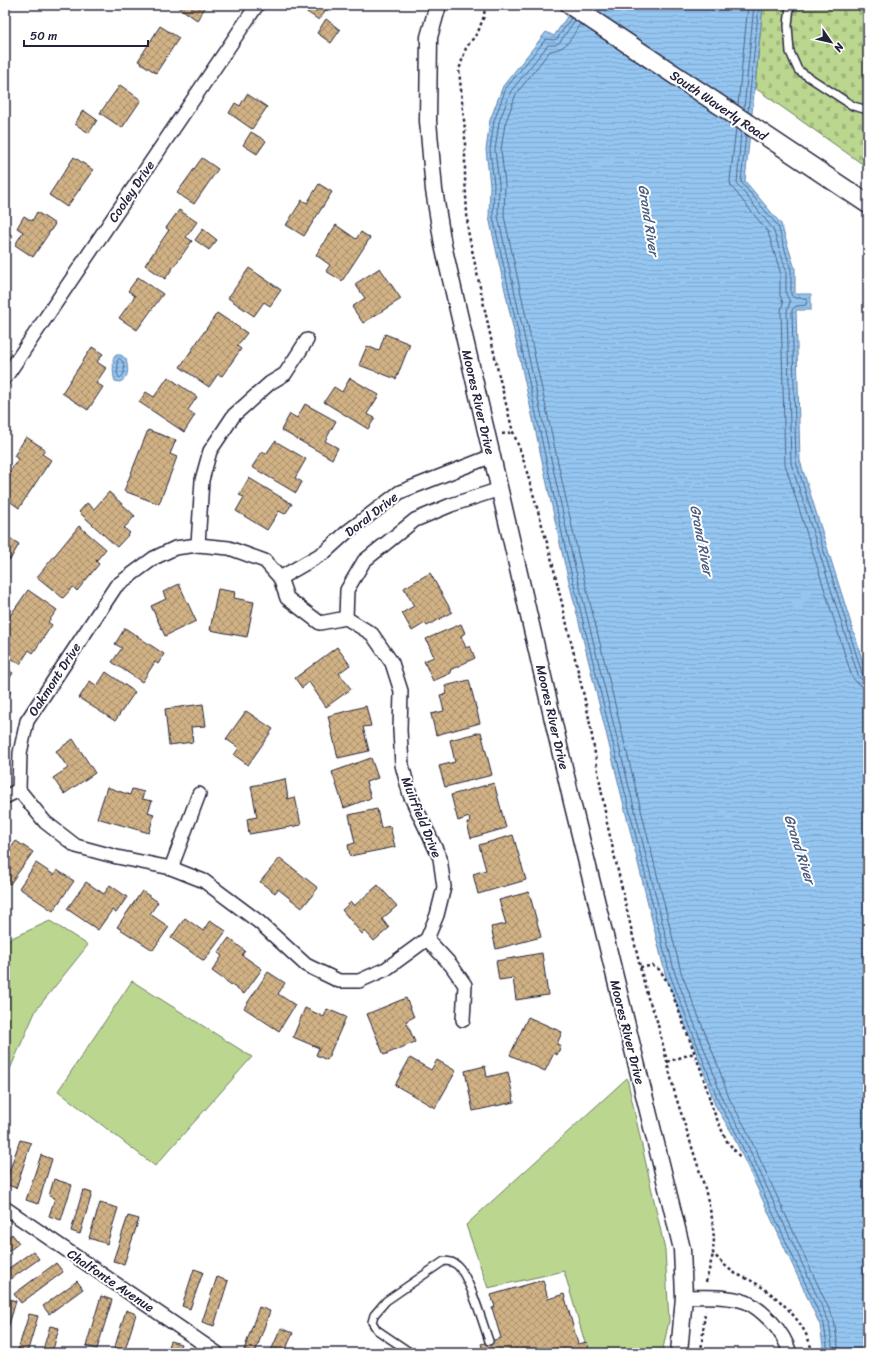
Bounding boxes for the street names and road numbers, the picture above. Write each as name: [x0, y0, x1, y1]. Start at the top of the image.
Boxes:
street label: South Waverly Road: [665, 64, 773, 147]
street label: Cooley Drive: [102, 155, 161, 227]
street label: Moores River Drive: [455, 347, 502, 457]
street label: Doral Drive: [340, 486, 403, 543]
street label: Oakmont Drive: [22, 638, 87, 721]
street label: Moores River Drive: [529, 662, 576, 772]
street label: Muirfield Drive: [395, 773, 448, 862]
street label: Moores River Drive: [603, 977, 652, 1087]
street label: Chalfonte Avenue: [62, 1243, 159, 1318]

